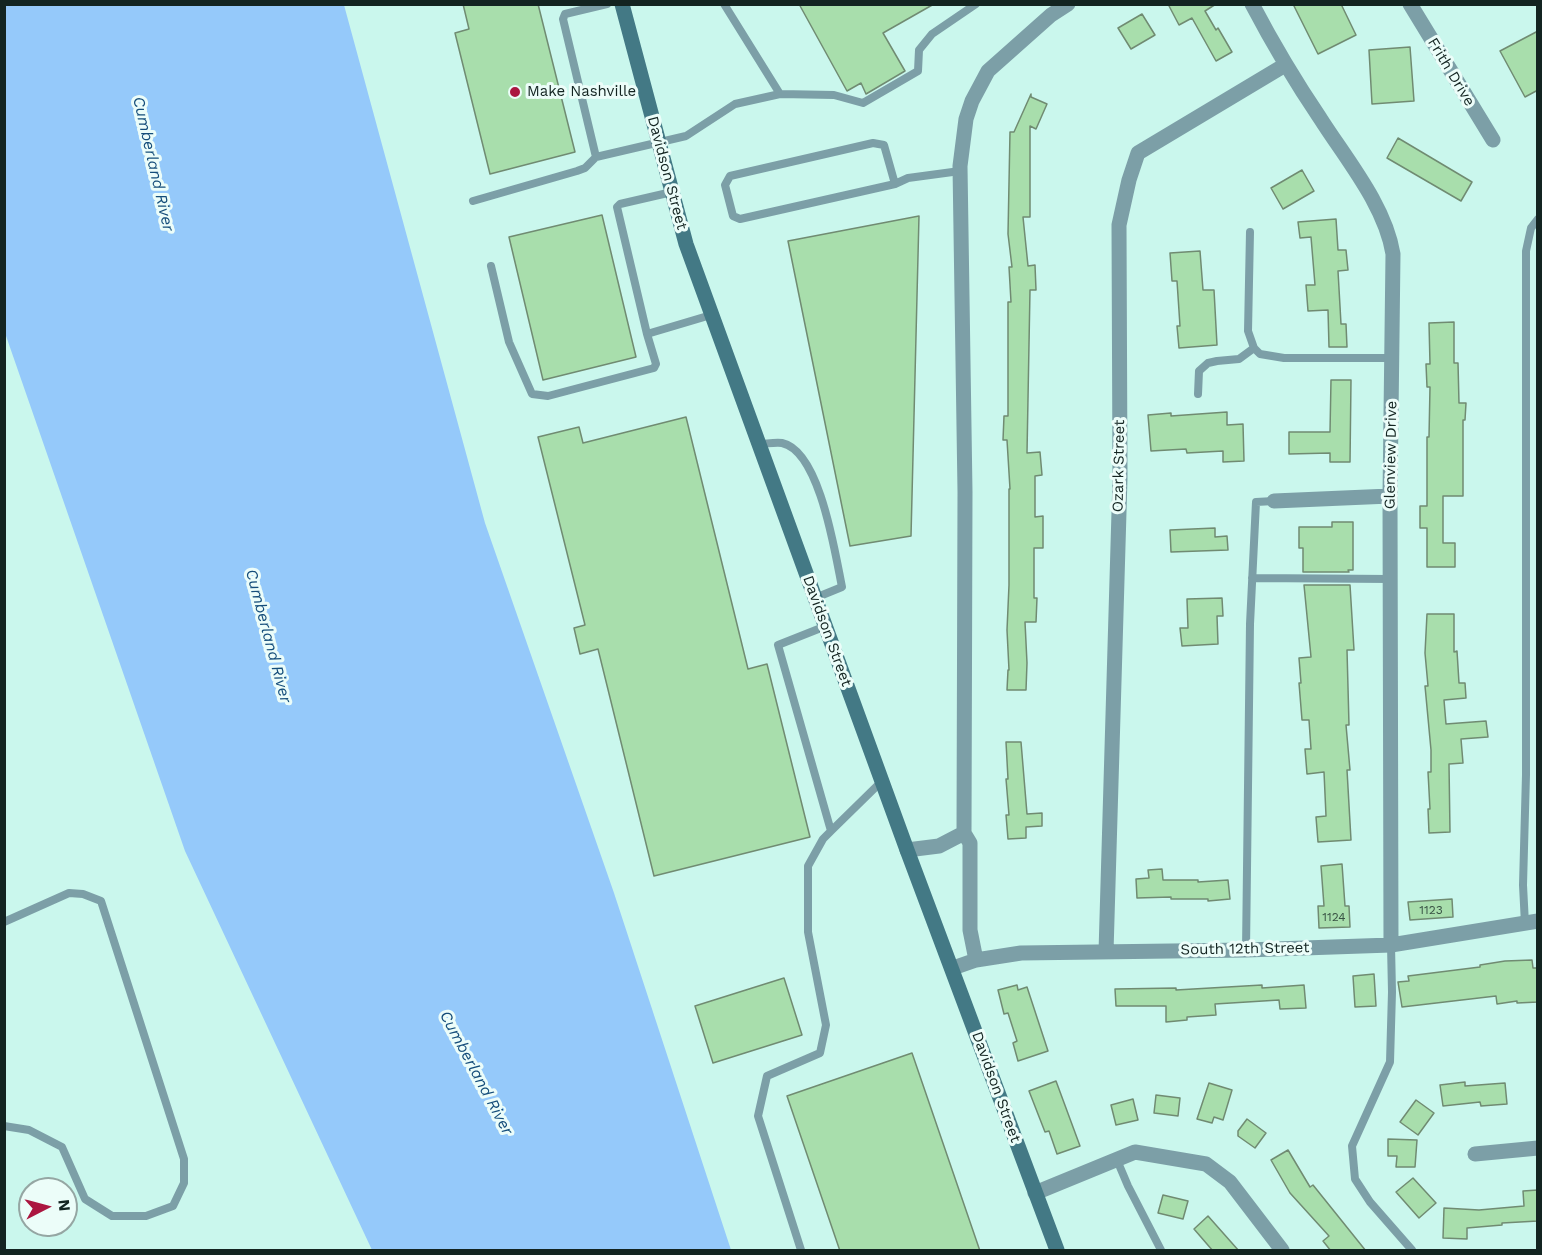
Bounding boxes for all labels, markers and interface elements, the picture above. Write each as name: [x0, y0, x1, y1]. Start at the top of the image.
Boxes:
street label: Frith Drive: [1424, 35, 1478, 109]
place label: Make Nashville: [527, 83, 636, 101]
marker: Make Nashville: [508, 85, 522, 99]
water label: Cumberland River: [128, 95, 178, 233]
street label: Davidson Street: [643, 114, 691, 232]
street label: Glenview Drive: [1381, 401, 1401, 509]
street label: Ozark Street: [1109, 420, 1129, 512]
water label: Cumberland River: [241, 567, 295, 705]
street label: Davidson Street: [799, 573, 855, 689]
house number: 1123: [1419, 903, 1443, 917]
house number: 1124: [1322, 910, 1346, 924]
street label: South 12th Street: [1180, 939, 1310, 959]
water label: Cumberland River: [435, 1008, 517, 1138]
street label: Davidson Street: [968, 1029, 1024, 1145]
north arrow: [18, 1177, 78, 1237]
text: N: [54, 1198, 74, 1212]

